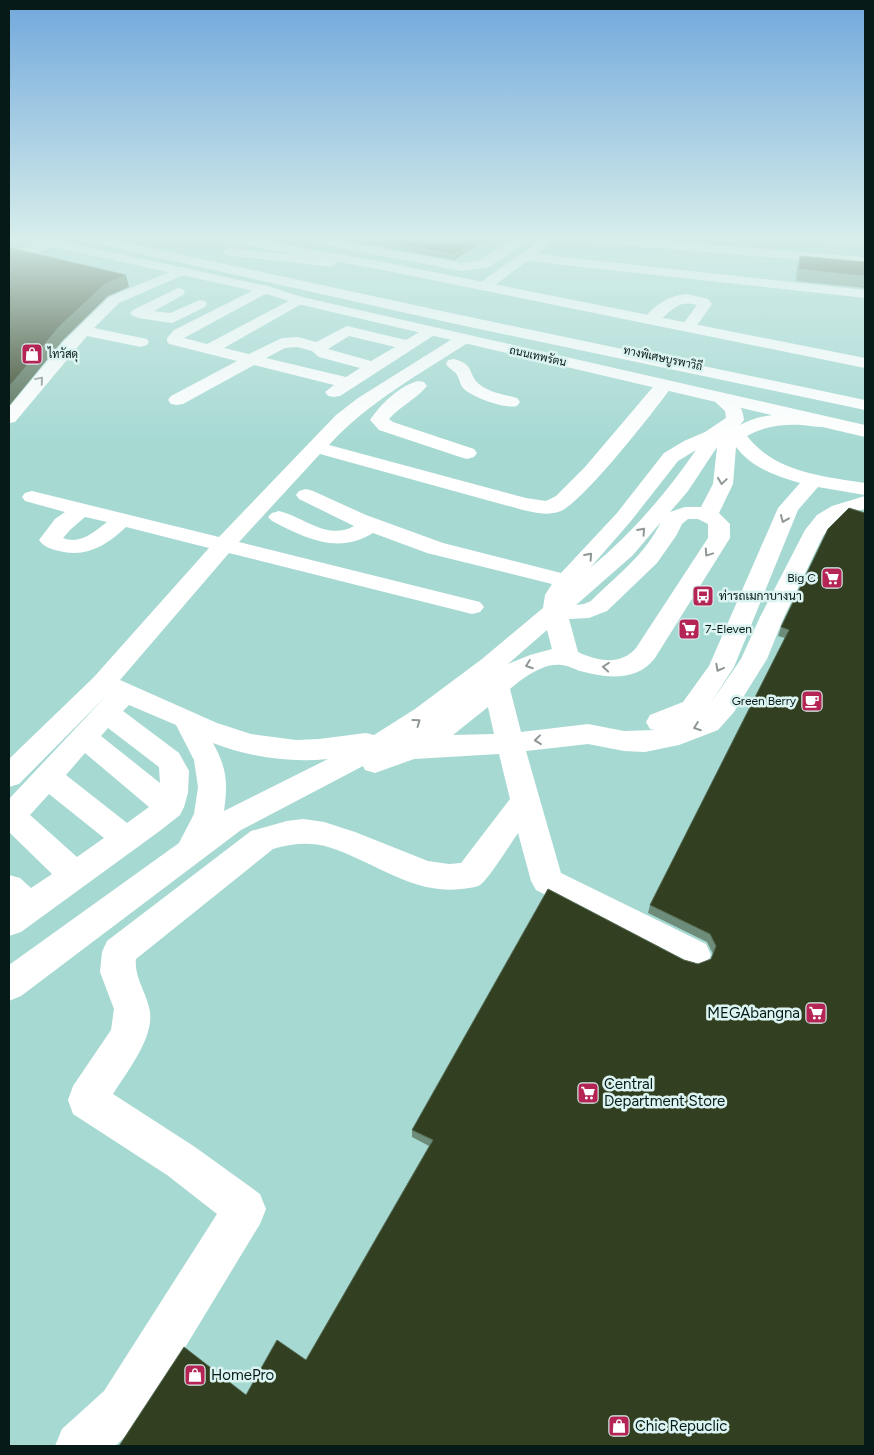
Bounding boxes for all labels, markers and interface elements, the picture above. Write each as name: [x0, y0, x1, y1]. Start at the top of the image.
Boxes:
shop icon: ไทวัสดุ: [20, 342, 44, 366]
street label: ทางพิเศษบูรพาวิถี: [622, 342, 704, 374]
street label: ถนนเทพรัตน: [508, 343, 568, 369]
place label: ไทวัสดุ: [47, 346, 78, 363]
one-way arrow: [34, 377, 43, 386]
one-way arrow: [717, 477, 728, 485]
one-way arrow: [779, 514, 790, 523]
one-way arrow: [636, 527, 645, 536]
one-way arrow: [705, 548, 714, 557]
one-way arrow: [583, 553, 592, 562]
supermarket icon: Big C: [820, 566, 844, 590]
place label: Big C: [787, 571, 816, 585]
bus stop icon: ท่ารถเมกาบางนา: [691, 584, 715, 608]
place label: ท่ารถเมกาบางนา: [719, 589, 802, 603]
supermarket icon: 7-Eleven: [677, 617, 701, 641]
place label: 7-Eleven: [705, 622, 752, 636]
one-way arrow: [525, 659, 534, 669]
one-way arrow: [602, 662, 610, 673]
one-way arrow: [715, 662, 725, 671]
cafe icon: Green Berry: [800, 689, 824, 713]
place label: Green Berry: [732, 694, 797, 708]
one-way arrow: [411, 719, 421, 728]
one-way arrow: [693, 721, 702, 731]
one-way arrow: [534, 734, 542, 745]
supermarket icon: MEGAbangna: [804, 1001, 828, 1025]
place label: MEGAbangna: [707, 1004, 800, 1022]
place label: Central Department Store: [604, 1075, 725, 1110]
supermarket icon: Central Department Store: [576, 1081, 600, 1105]
shop icon: HomePro: [183, 1363, 207, 1387]
place label: HomePro: [211, 1366, 275, 1384]
shop icon: Chic Repuclic: [607, 1414, 631, 1438]
place label: Chic Repuclic: [635, 1417, 727, 1435]

